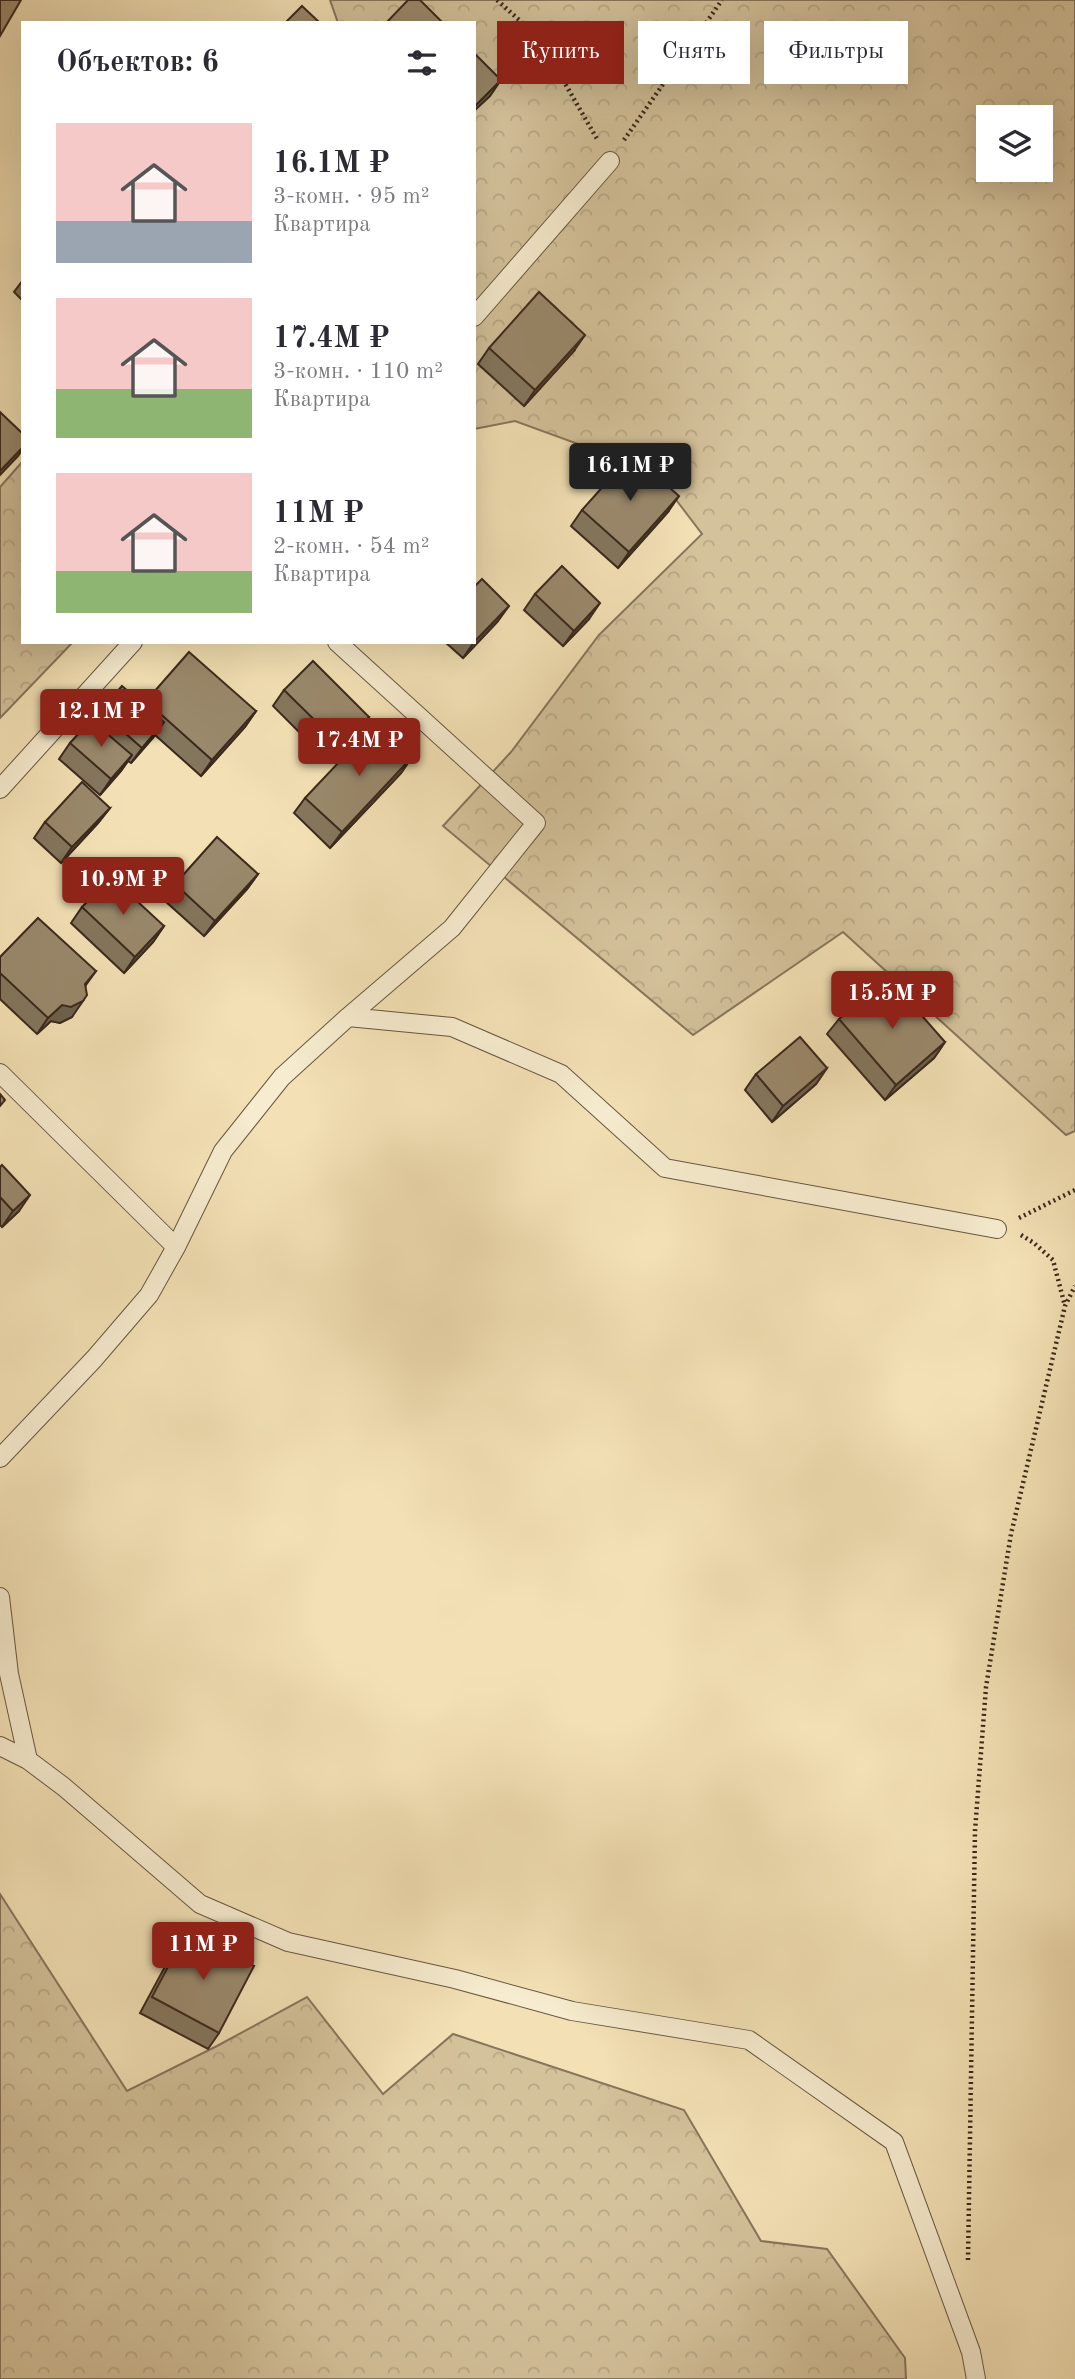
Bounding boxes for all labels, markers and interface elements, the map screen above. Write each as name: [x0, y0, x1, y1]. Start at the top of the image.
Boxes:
chip: Купить: [497, 21, 624, 84]
chip: Снять: [638, 21, 750, 84]
chip: Фильтры: [764, 21, 908, 84]
icon: filters: [403, 44, 441, 82]
text: Объектов: 6: [56, 48, 219, 78]
map controls: [976, 105, 1053, 182]
button: layers: [976, 105, 1053, 182]
text: 16.1M ₽: [273, 149, 390, 179]
icon: home: [112, 151, 196, 235]
text: 3-комн. · 95 m²: [273, 185, 430, 208]
text: Квартира: [273, 213, 371, 236]
text: 17.4M ₽: [273, 324, 390, 354]
icon: home: [112, 326, 196, 410]
text: 3-комн. · 110 m²: [273, 360, 443, 383]
text: Квартира: [273, 388, 371, 411]
pin: 16.1M ₽: [565, 444, 695, 503]
text: 16.1M ₽: [585, 454, 675, 477]
text: 11M ₽: [273, 499, 364, 529]
icon: home: [112, 501, 196, 585]
text: 2-комн. · 54 m²: [273, 535, 430, 558]
text: Квартира: [273, 563, 371, 586]
pin: 12.1M ₽: [36, 690, 166, 749]
text: 12.1M ₽: [56, 700, 146, 723]
pin: 17.4M ₽: [294, 718, 424, 778]
text: 17.4M ₽: [314, 729, 404, 752]
pin: 10.9M ₽: [58, 858, 188, 917]
text: 10.9M ₽: [78, 868, 168, 891]
pin: 15.5M ₽: [827, 972, 957, 1031]
text: 15.5M ₽: [847, 982, 937, 1005]
pin: 11M ₽: [154, 1923, 252, 1982]
text: 11M ₽: [168, 1933, 238, 1956]

